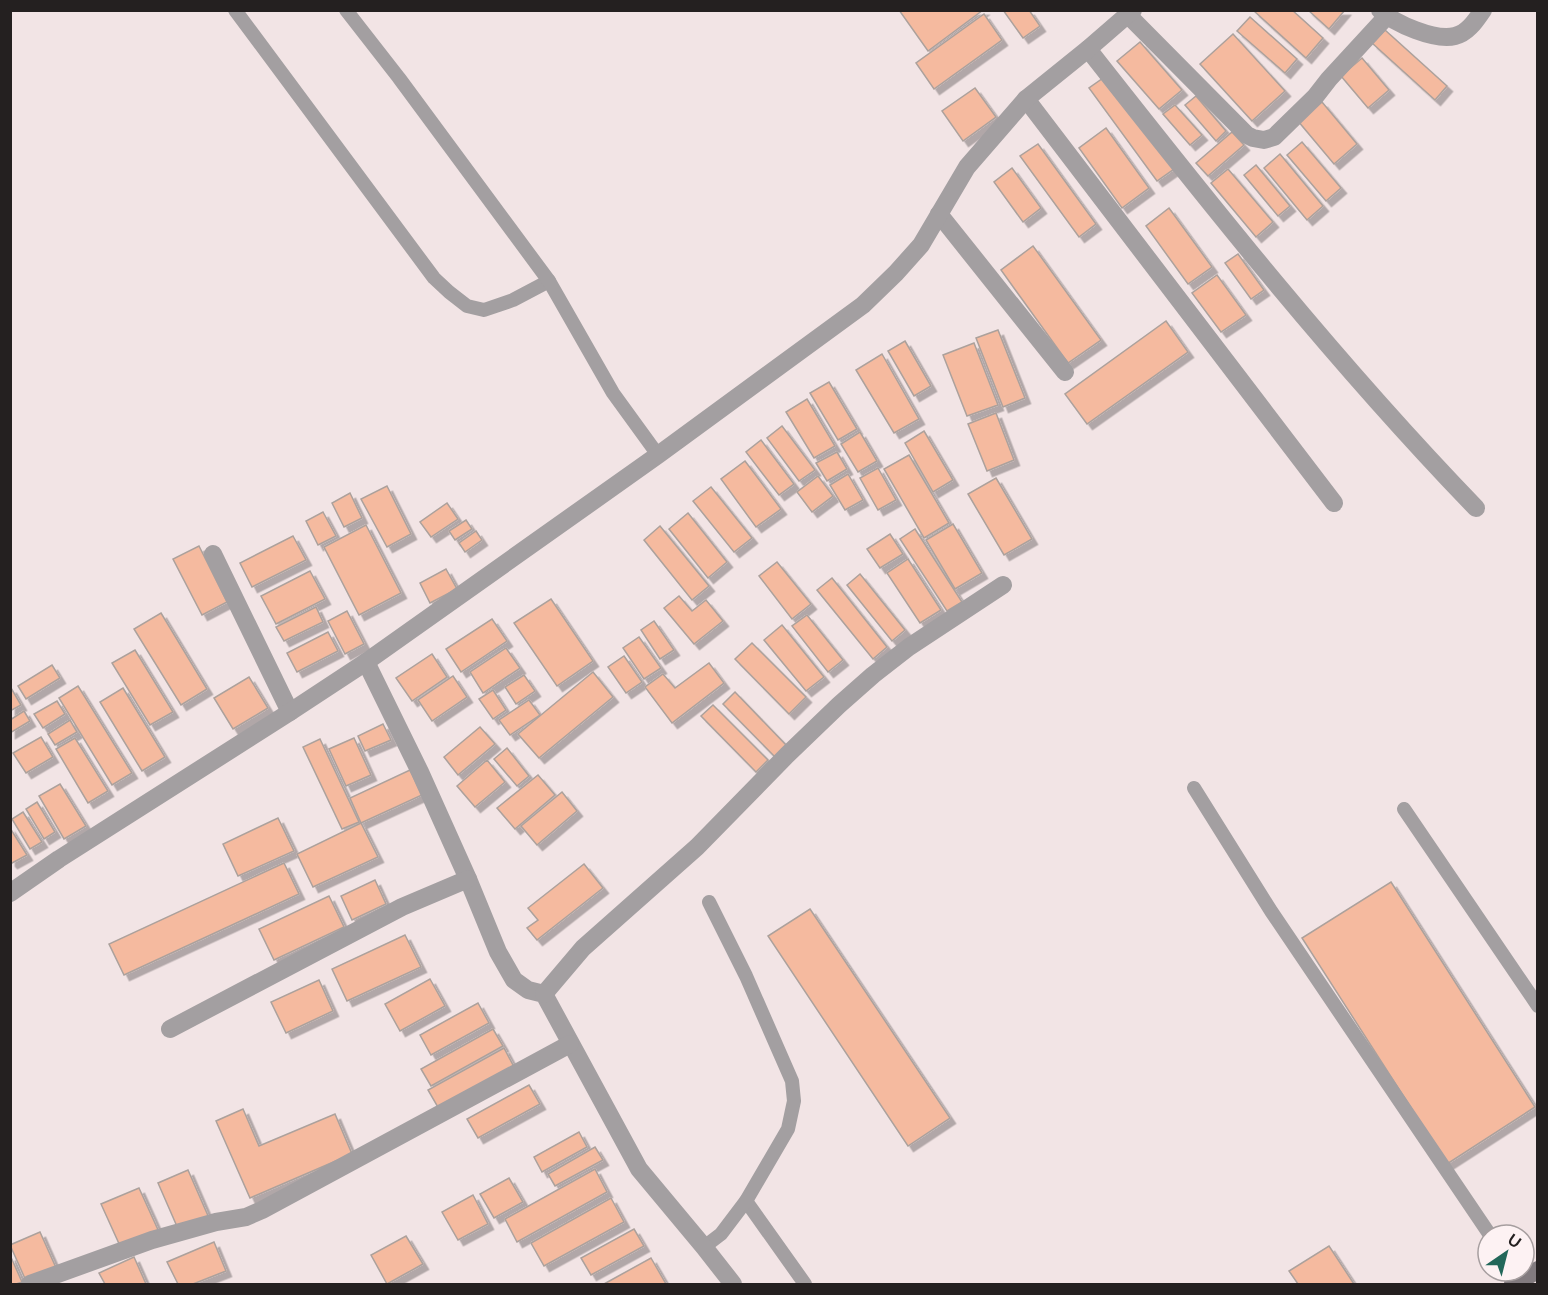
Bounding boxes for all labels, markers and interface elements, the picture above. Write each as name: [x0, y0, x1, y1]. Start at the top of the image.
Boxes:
north arrow: [1476, 1223, 1536, 1283]
text: U: [1504, 1230, 1525, 1252]

